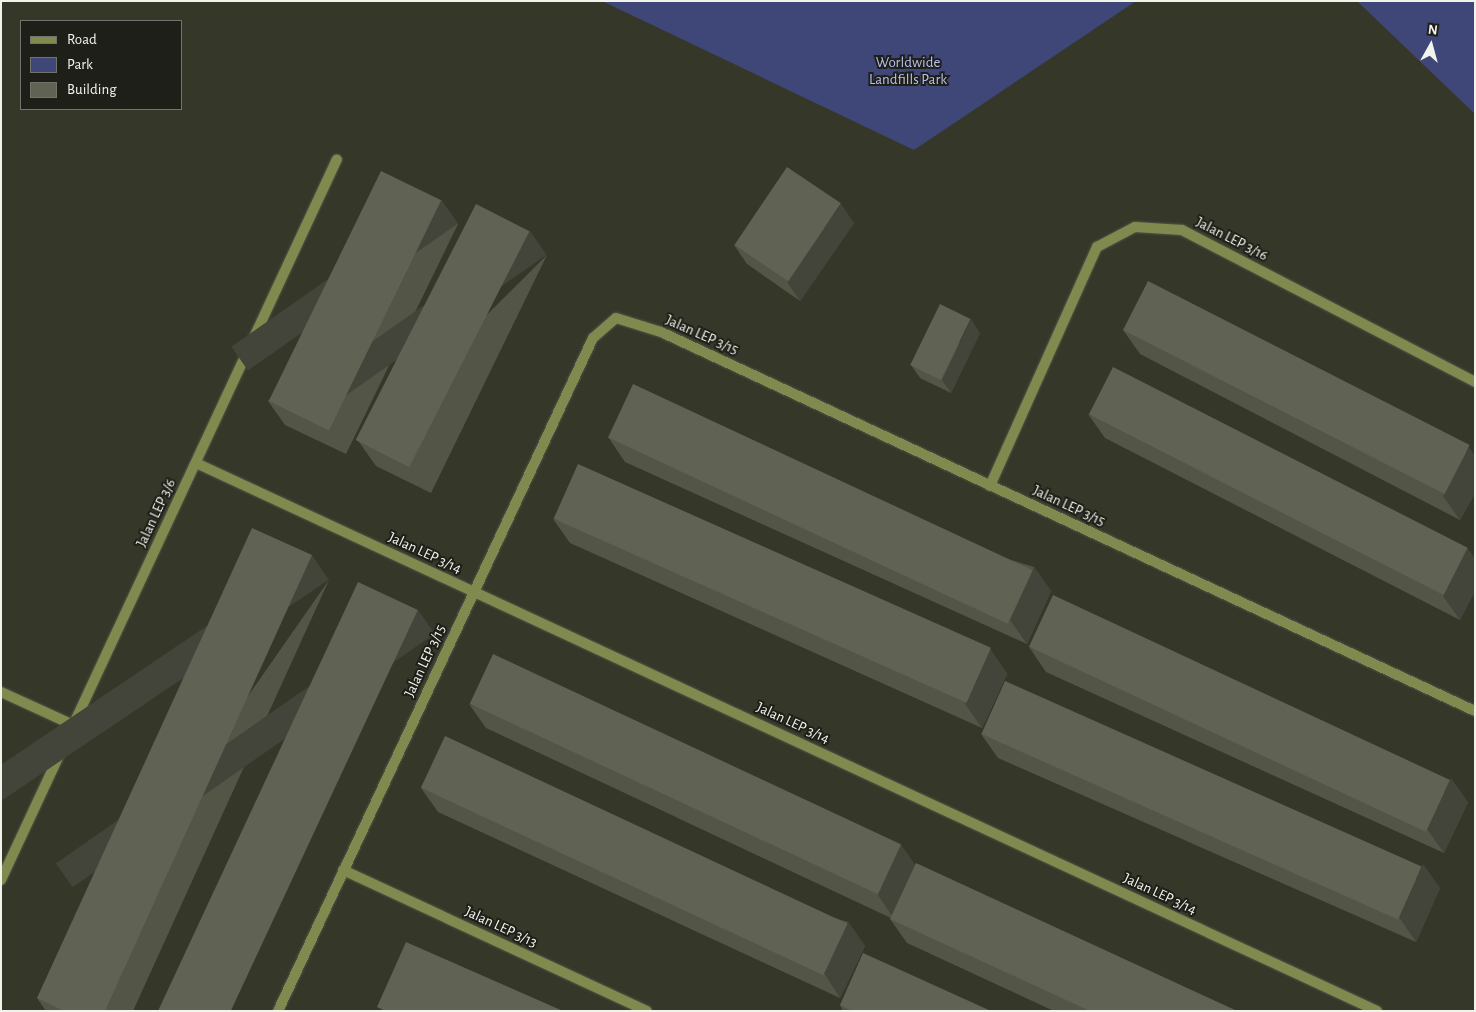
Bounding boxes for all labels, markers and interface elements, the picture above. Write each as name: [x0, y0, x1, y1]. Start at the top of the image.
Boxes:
legend: [20, 20, 182, 110]
north arrow: [1406, 20, 1456, 70]
text: N: [1427, 23, 1439, 38]
text: Road: [67, 32, 97, 47]
park label: Worldwide Landfills Park: [869, 53, 947, 88]
text: Park: [67, 57, 93, 72]
text: Building: [67, 82, 117, 97]
street label: Jalan LEP 3/16: [1193, 213, 1271, 265]
street label: Jalan LEP 3/15: [663, 311, 741, 359]
street label: Jalan LEP 3/6: [132, 476, 180, 550]
street label: Jalan LEP 3/15: [1030, 481, 1108, 531]
street label: Jalan LEP 3/14: [386, 528, 464, 578]
street label: Jalan LEP 3/15: [400, 622, 450, 700]
street label: Jalan LEP 3/14: [754, 698, 832, 748]
street label: Jalan LEP 3/14: [1121, 869, 1199, 919]
street label: Jalan LEP 3/13: [462, 902, 540, 952]

